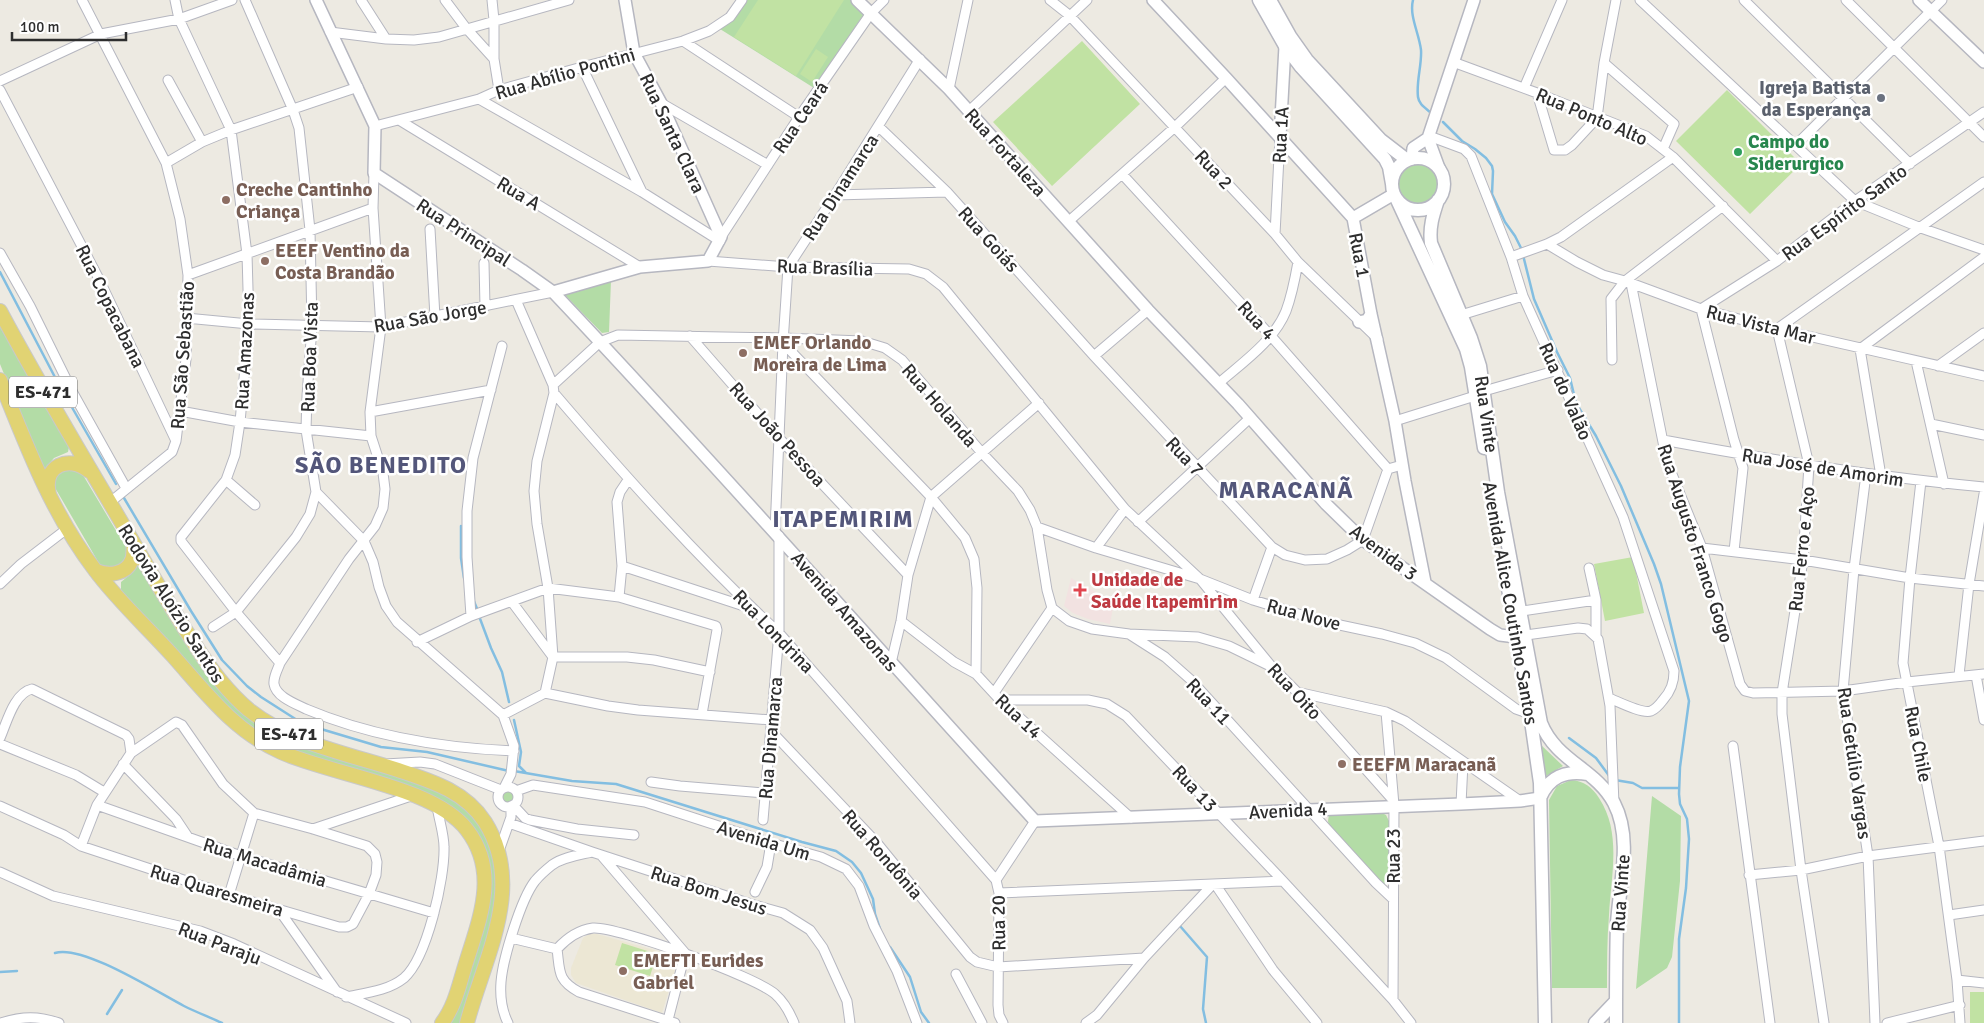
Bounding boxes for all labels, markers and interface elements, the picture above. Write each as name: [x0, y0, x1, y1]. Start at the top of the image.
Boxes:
scale bar: [12, 10, 126, 42]
text: 100 m: [20, 18, 60, 36]
street label: Rua Abílio Pontini: [492, 42, 638, 105]
street label: Rua Santa Clara: [634, 70, 710, 197]
place label: Igreja Batista da Esperança: [1759, 76, 1871, 122]
street label: Rua Ceará: [768, 77, 834, 158]
street label: Rua Ponto Alto: [1532, 83, 1651, 151]
marker: Igreja Batista da Esperança: [1875, 92, 1887, 104]
street label: Rua Fortaleza: [959, 103, 1051, 202]
street label: Rua 1A: [1268, 106, 1294, 164]
street label: Rua Dinamarca: [797, 130, 884, 246]
place label: Campo do Siderurgico: [1748, 130, 1844, 176]
street label: Rua 2: [1189, 145, 1238, 194]
marker: Campo do Siderurgico: [1732, 146, 1744, 158]
street label: Rua Espírito Santo: [1777, 159, 1912, 266]
street label: Rua A: [492, 172, 545, 216]
place label: Creche Cantinho Criança: [236, 178, 373, 224]
street label: Rua Principal: [412, 193, 515, 272]
marker: Creche Cantinho Criança: [220, 194, 232, 206]
street label: Rua Goiás: [952, 202, 1024, 278]
street label: Rua 1: [1343, 231, 1375, 280]
place label: EEEF Ventino da Costa Brandão: [275, 239, 410, 285]
street label: Rua Copacabana: [70, 241, 150, 372]
street label: Rua Brasília: [776, 254, 874, 282]
marker: EEEF Ventino da Costa Brandão: [259, 255, 271, 267]
street label: Rua São Sebastião: [166, 280, 200, 430]
street label: Rua Amazonas: [230, 292, 260, 411]
street label: Rua São Jorge: [372, 295, 488, 339]
street label: Rua 4: [1232, 296, 1281, 345]
street label: Rua Vista Mar: [1704, 300, 1818, 350]
street label: Rua Boa Vista: [296, 301, 324, 413]
place label: EMEF Orlando Moreira de Lima: [753, 331, 887, 377]
street label: Rua do Valão: [1533, 339, 1597, 444]
marker: EMEF Orlando Moreira de Lima: [737, 347, 749, 359]
street label: Rua Holanda: [896, 359, 982, 452]
street label: Rua Vinte: [1469, 374, 1503, 454]
road number: ES-471: [9, 377, 77, 408]
street label: Rua João Pessoa: [724, 377, 831, 492]
street label: Rua 7: [1160, 432, 1209, 481]
street label: Rua Augusto Franco Gogo: [1652, 441, 1739, 646]
street label: Rua José de Amorim: [1740, 443, 1906, 493]
district label: SÃO BENEDITO: [295, 450, 467, 480]
district label: MARACANÃ: [1218, 475, 1354, 505]
street label: Avenida Alice Coutinho Santos: [1477, 480, 1543, 727]
street label: Rua Ferro e Aço: [1783, 485, 1821, 613]
district label: ITAPEMIRIM: [772, 504, 914, 534]
street label: Avenida 3: [1345, 519, 1422, 586]
street label: Rodovia Aloízio Santos: [113, 520, 230, 687]
street label: Avenida Amazonas: [786, 547, 903, 677]
place label: Unidade de Saúde Itapemirim: [1091, 568, 1238, 614]
marker: Unidade de Saúde Itapemirim: [1073, 583, 1087, 597]
street label: Rua Londrina: [727, 585, 819, 679]
street label: Rua Nove: [1264, 594, 1343, 636]
street label: Rua Oito: [1262, 658, 1327, 725]
street label: Rua 11: [1180, 673, 1236, 730]
street label: Rua Dinamarca: [754, 676, 788, 800]
street label: Rua Getúlio Vargas: [1831, 686, 1877, 841]
street label: Rua 14: [990, 689, 1047, 745]
street label: Rua Chile: [1899, 704, 1937, 784]
road number: ES-471: [255, 719, 323, 750]
place label: EEEFM Maracanã: [1352, 753, 1497, 777]
marker: EEEFM Maracanã: [1336, 758, 1348, 770]
street label: Rua 13: [1166, 760, 1222, 817]
street label: Avenida 4: [1248, 797, 1328, 825]
street label: Rua Rondônia: [837, 805, 928, 905]
street label: Avenida Um: [714, 815, 813, 867]
street label: Rua 23: [1382, 828, 1406, 884]
street label: Rua Macadâmia: [200, 833, 330, 893]
street label: Rua Vinte: [1606, 854, 1636, 933]
street label: Rua Quaresmeira: [147, 859, 286, 923]
street label: Rua Bom Jesus: [647, 861, 770, 921]
street label: Rua 20: [987, 895, 1011, 951]
street label: Rua Paraju: [175, 917, 265, 971]
place label: EMEFTI Eurides Gabriel: [633, 949, 763, 995]
marker: EMEFTI Eurides Gabriel: [617, 965, 629, 977]

